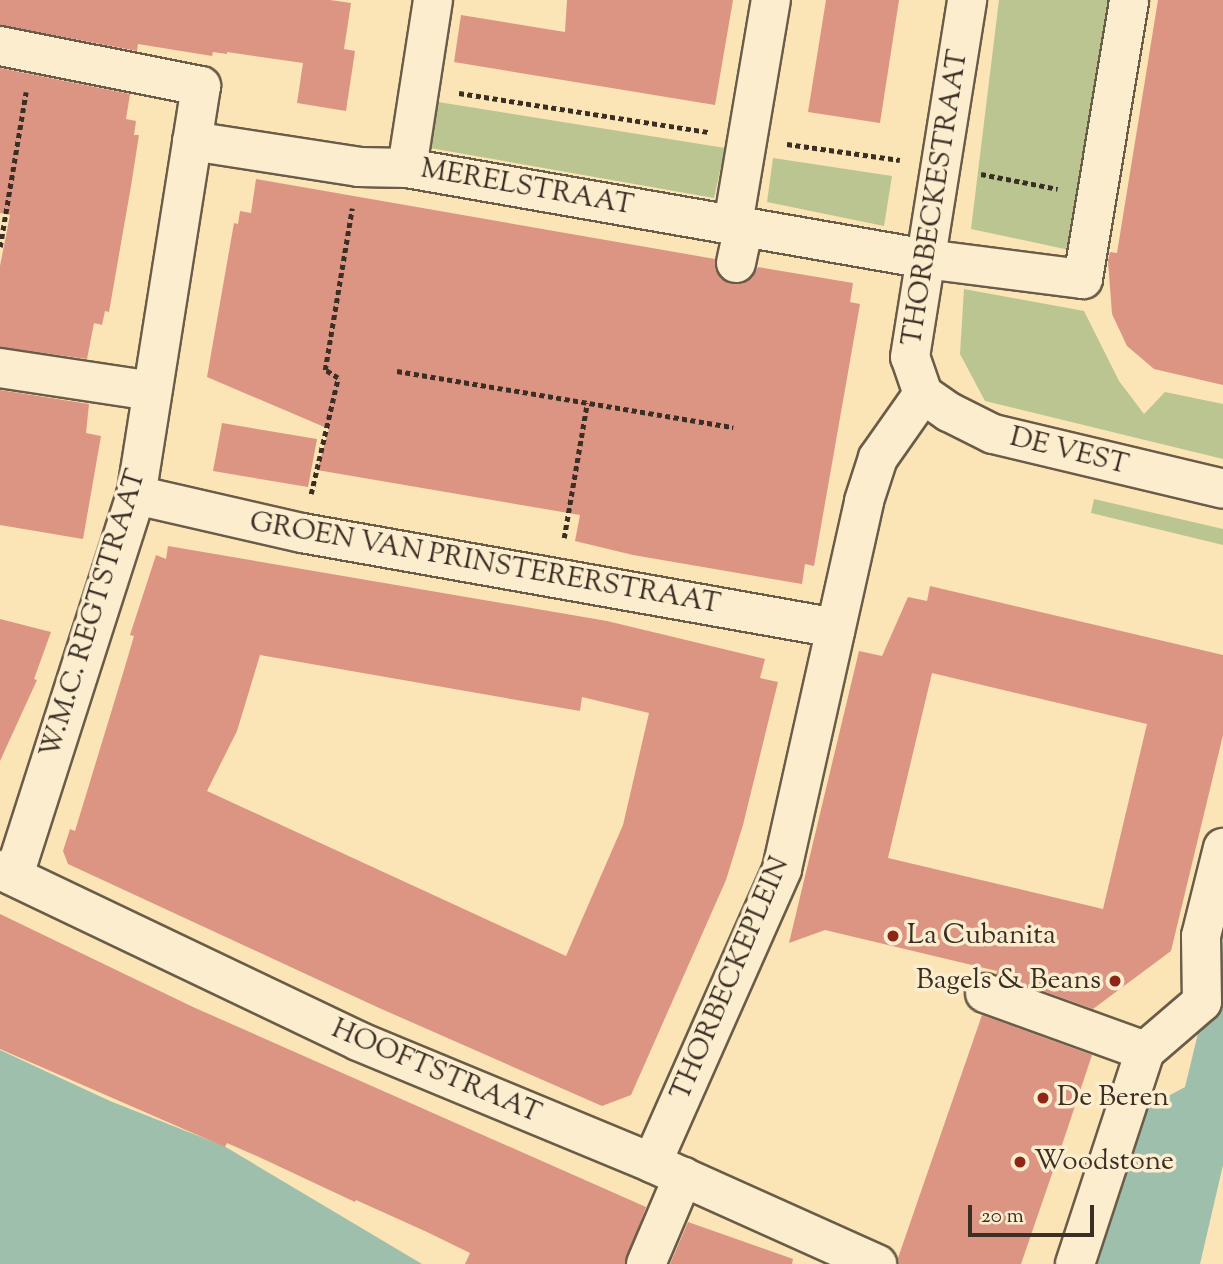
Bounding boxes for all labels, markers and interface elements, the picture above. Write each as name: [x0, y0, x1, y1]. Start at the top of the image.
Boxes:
street label: THORBECKESTRAAT: [896, 48, 976, 348]
street label: MERELSTRAAT: [418, 153, 636, 223]
street label: DE VEST: [1006, 421, 1132, 483]
street label: W.M.C. REGTSTRAAT: [34, 466, 154, 762]
street label: GROEN VAN PRINSTERERSTRAAT: [247, 506, 723, 622]
street label: THORBECKEPLEIN: [664, 852, 798, 1106]
place label: La Cubanita: [907, 919, 1056, 953]
marker: La Cubanita: [885, 928, 901, 944]
place label: Bagels & Beans: [916, 964, 1101, 998]
marker: Bagels & Beans: [1107, 973, 1123, 989]
street label: HOOFTSTRAAT: [326, 1013, 546, 1131]
place label: De Beren: [1057, 1081, 1169, 1115]
marker: De Beren: [1035, 1090, 1051, 1106]
place label: Woodstone: [1034, 1145, 1174, 1179]
marker: Woodstone: [1012, 1154, 1028, 1170]
scale bar: [971, 1190, 1097, 1234]
text: 20 m: [981, 1202, 1024, 1232]

